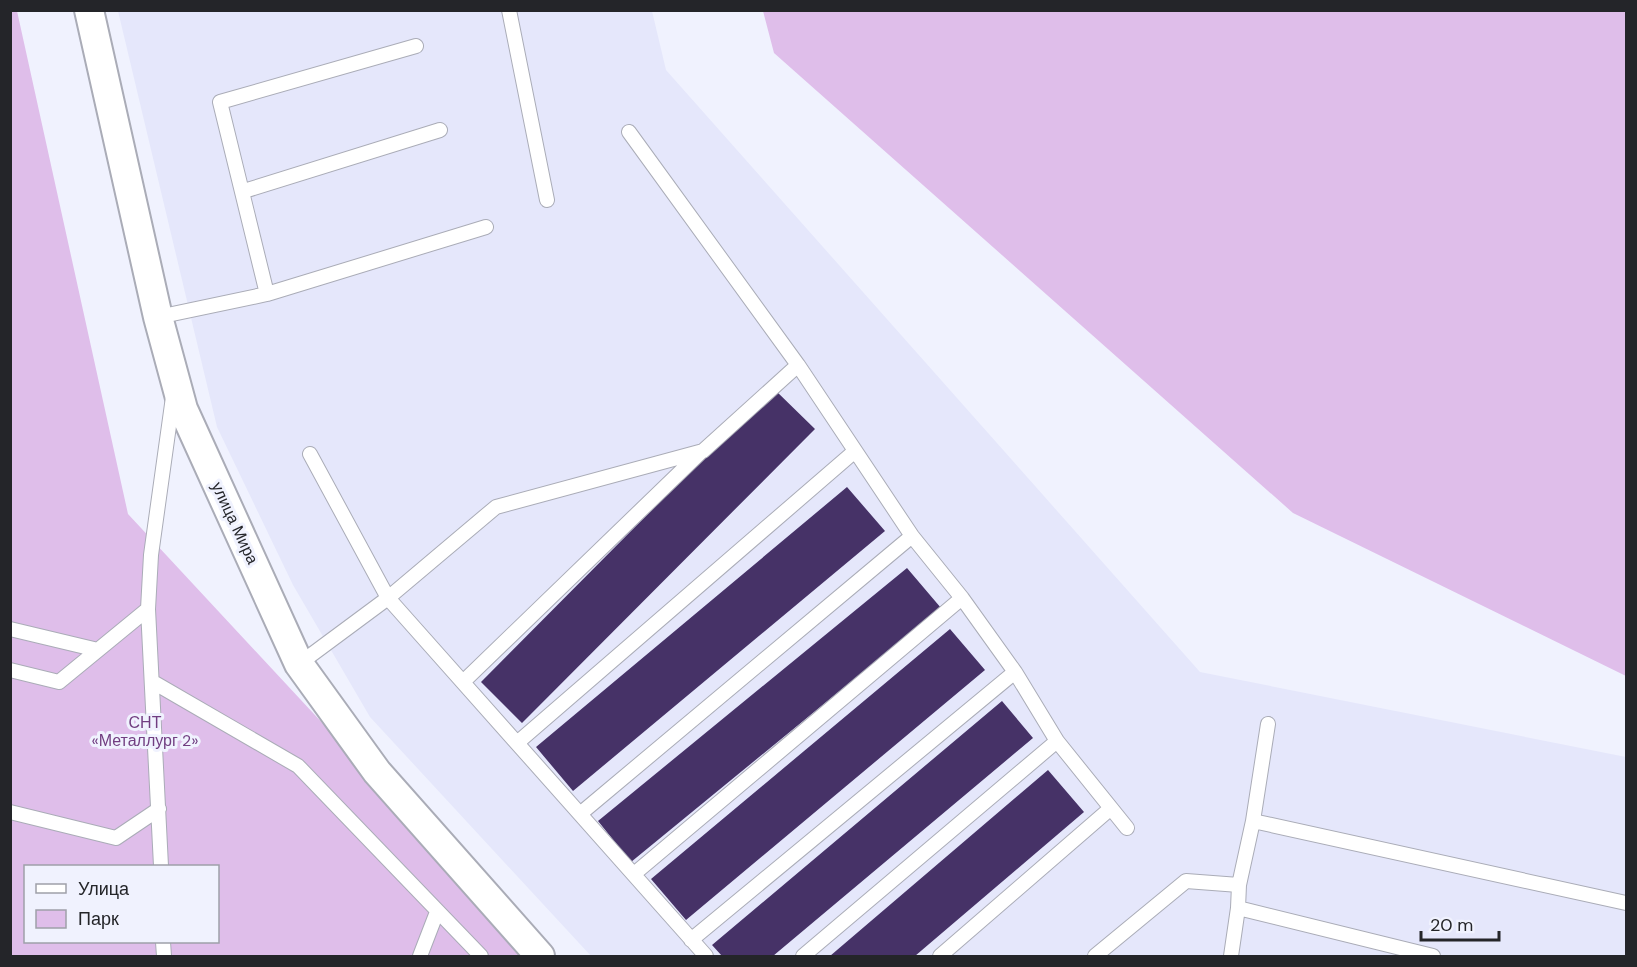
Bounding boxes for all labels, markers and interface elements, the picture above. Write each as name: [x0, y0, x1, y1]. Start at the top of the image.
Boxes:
street label: улица Мира: [207, 479, 263, 568]
park label: СНТ «Металлург 2»: [91, 712, 199, 751]
legend: [24, 865, 219, 943]
text: Улица: [78, 877, 130, 901]
scale bar: [1421, 904, 1499, 942]
text: Парк: [78, 907, 119, 931]
text: 20 m: [1430, 913, 1473, 937]

